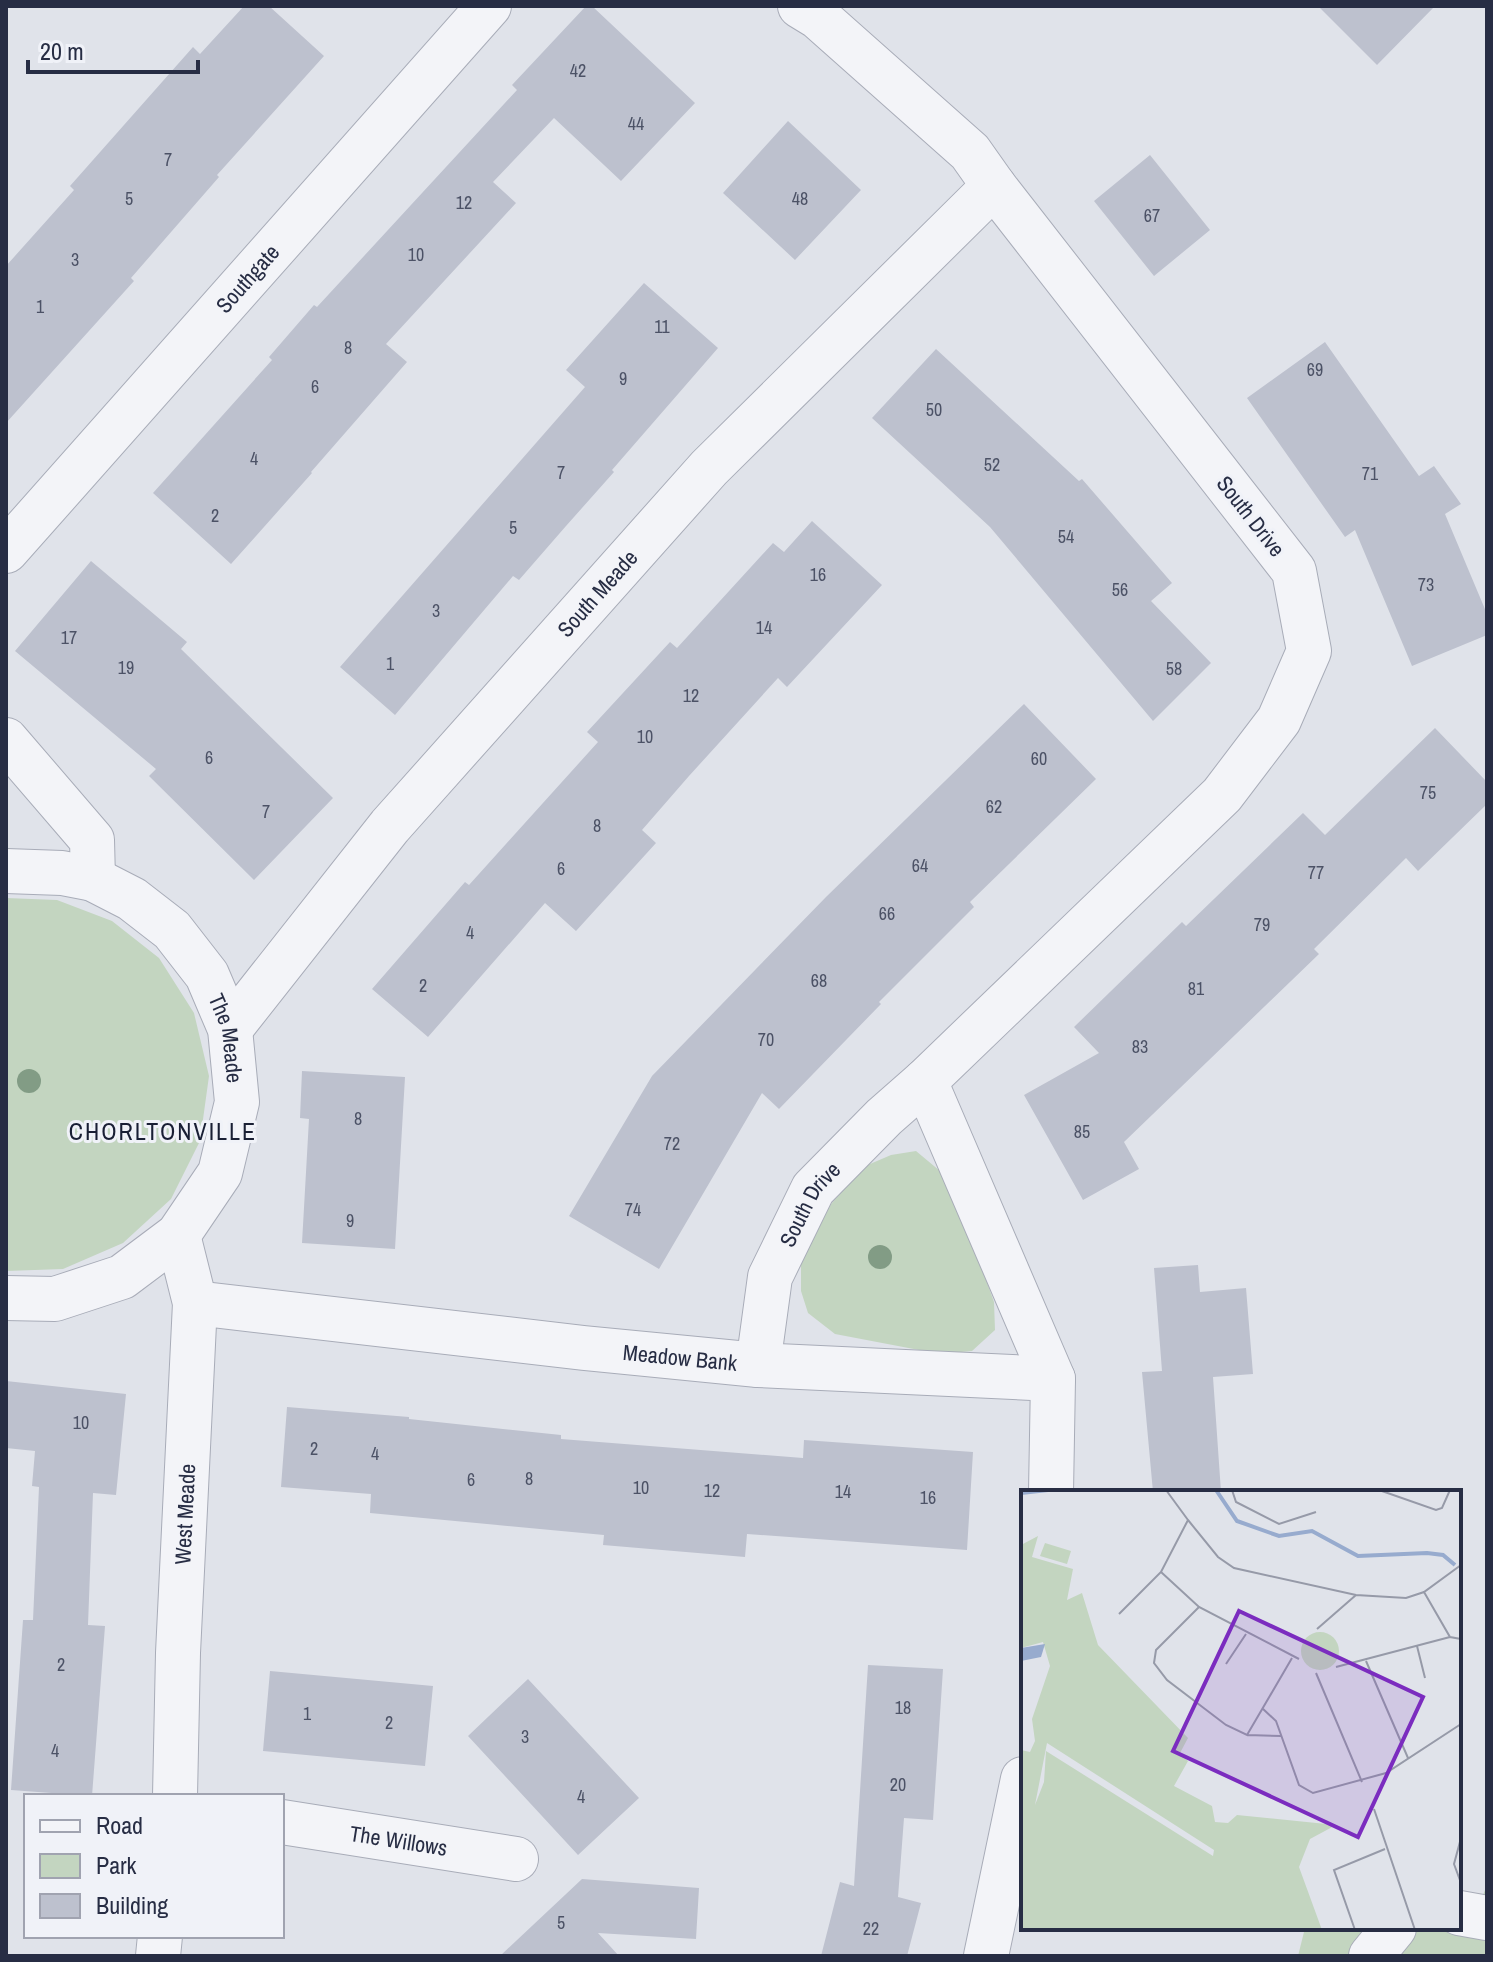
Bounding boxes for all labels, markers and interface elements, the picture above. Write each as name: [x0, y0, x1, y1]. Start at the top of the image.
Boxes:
scale bar: [28, 24, 198, 74]
text: 20 m: [40, 35, 84, 67]
house number: 42: [570, 58, 586, 83]
house number: 44: [628, 111, 644, 136]
house number: 7: [164, 147, 172, 172]
house number: 5: [125, 186, 133, 211]
house number: 48: [792, 186, 808, 211]
house number: 12: [456, 190, 472, 215]
house number: 67: [1144, 203, 1160, 228]
street label: Southgate: [209, 238, 286, 319]
house number: 10: [408, 242, 424, 267]
house number: 3: [71, 247, 79, 272]
house number: 1: [36, 294, 45, 319]
house number: 11: [654, 314, 670, 339]
house number: 8: [344, 335, 352, 360]
house number: 69: [1307, 357, 1323, 382]
house number: 9: [619, 366, 627, 391]
house number: 6: [311, 374, 319, 399]
house number: 50: [926, 397, 942, 422]
house number: 4: [250, 446, 258, 471]
house number: 52: [984, 452, 1000, 477]
house number: 7: [557, 460, 565, 485]
house number: 71: [1362, 461, 1379, 486]
street label: South Drive: [1210, 469, 1292, 563]
house number: 2: [211, 503, 219, 528]
house number: 5: [509, 515, 517, 540]
house number: 54: [1058, 524, 1074, 549]
street label: South Meade: [550, 543, 644, 644]
house number: 16: [810, 562, 826, 587]
house number: 73: [1418, 572, 1434, 597]
house number: 56: [1112, 577, 1128, 602]
house number: 3: [432, 598, 440, 623]
house number: 14: [756, 615, 772, 640]
house number: 17: [61, 625, 77, 650]
house number: 1: [386, 651, 395, 676]
house number: 19: [118, 655, 134, 680]
house number: 58: [1166, 656, 1182, 681]
house number: 12: [683, 683, 699, 708]
house number: 10: [637, 724, 653, 749]
house number: 6: [205, 745, 213, 770]
house number: 60: [1031, 746, 1047, 771]
house number: 75: [1420, 780, 1436, 805]
house number: 62: [986, 794, 1002, 819]
house number: 7: [262, 799, 270, 824]
house number: 8: [593, 813, 601, 838]
house number: 64: [912, 853, 928, 878]
house number: 6: [557, 856, 565, 881]
house number: 77: [1308, 860, 1324, 885]
house number: 66: [879, 901, 895, 926]
house number: 79: [1254, 912, 1270, 937]
house number: 4: [466, 920, 474, 945]
house number: 68: [811, 968, 827, 993]
house number: 2: [419, 973, 427, 998]
house number: 81: [1188, 976, 1205, 1001]
street label: The Meade: [202, 989, 250, 1084]
house number: 70: [758, 1027, 774, 1052]
house number: 83: [1132, 1034, 1148, 1059]
house number: 8: [354, 1106, 362, 1131]
district label: CHORLTONVILLE: [69, 1115, 257, 1147]
house number: 85: [1074, 1119, 1090, 1144]
house number: 72: [664, 1131, 680, 1156]
street label: South Drive: [772, 1155, 847, 1252]
house number: 74: [625, 1197, 641, 1222]
house number: 9: [346, 1208, 354, 1233]
street label: Meadow Bank: [622, 1337, 739, 1378]
house number: 10: [73, 1410, 89, 1435]
house number: 2: [310, 1436, 318, 1461]
house number: 4: [371, 1441, 379, 1466]
street label: West Meade: [167, 1463, 202, 1565]
house number: 8: [525, 1466, 533, 1491]
house number: 6: [467, 1467, 475, 1492]
house number: 10: [633, 1475, 649, 1500]
house number: 12: [704, 1478, 720, 1503]
house number: 14: [835, 1479, 851, 1504]
house number: 16: [920, 1485, 936, 1510]
inset map: [1021, 1490, 1461, 1930]
house number: 2: [57, 1652, 65, 1677]
house number: 18: [895, 1695, 911, 1720]
house number: 1: [303, 1701, 312, 1726]
house number: 2: [385, 1710, 393, 1735]
house number: 3: [521, 1724, 529, 1749]
house number: 4: [51, 1738, 59, 1763]
house number: 20: [890, 1772, 906, 1797]
house number: 4: [577, 1784, 585, 1809]
legend: [24, 1794, 284, 1938]
text: Road: [96, 1809, 143, 1841]
street label: The Willows: [348, 1818, 449, 1863]
text: Park: [96, 1849, 137, 1881]
text: Building: [96, 1889, 168, 1921]
house number: 5: [557, 1910, 565, 1935]
house number: 22: [863, 1916, 879, 1941]

